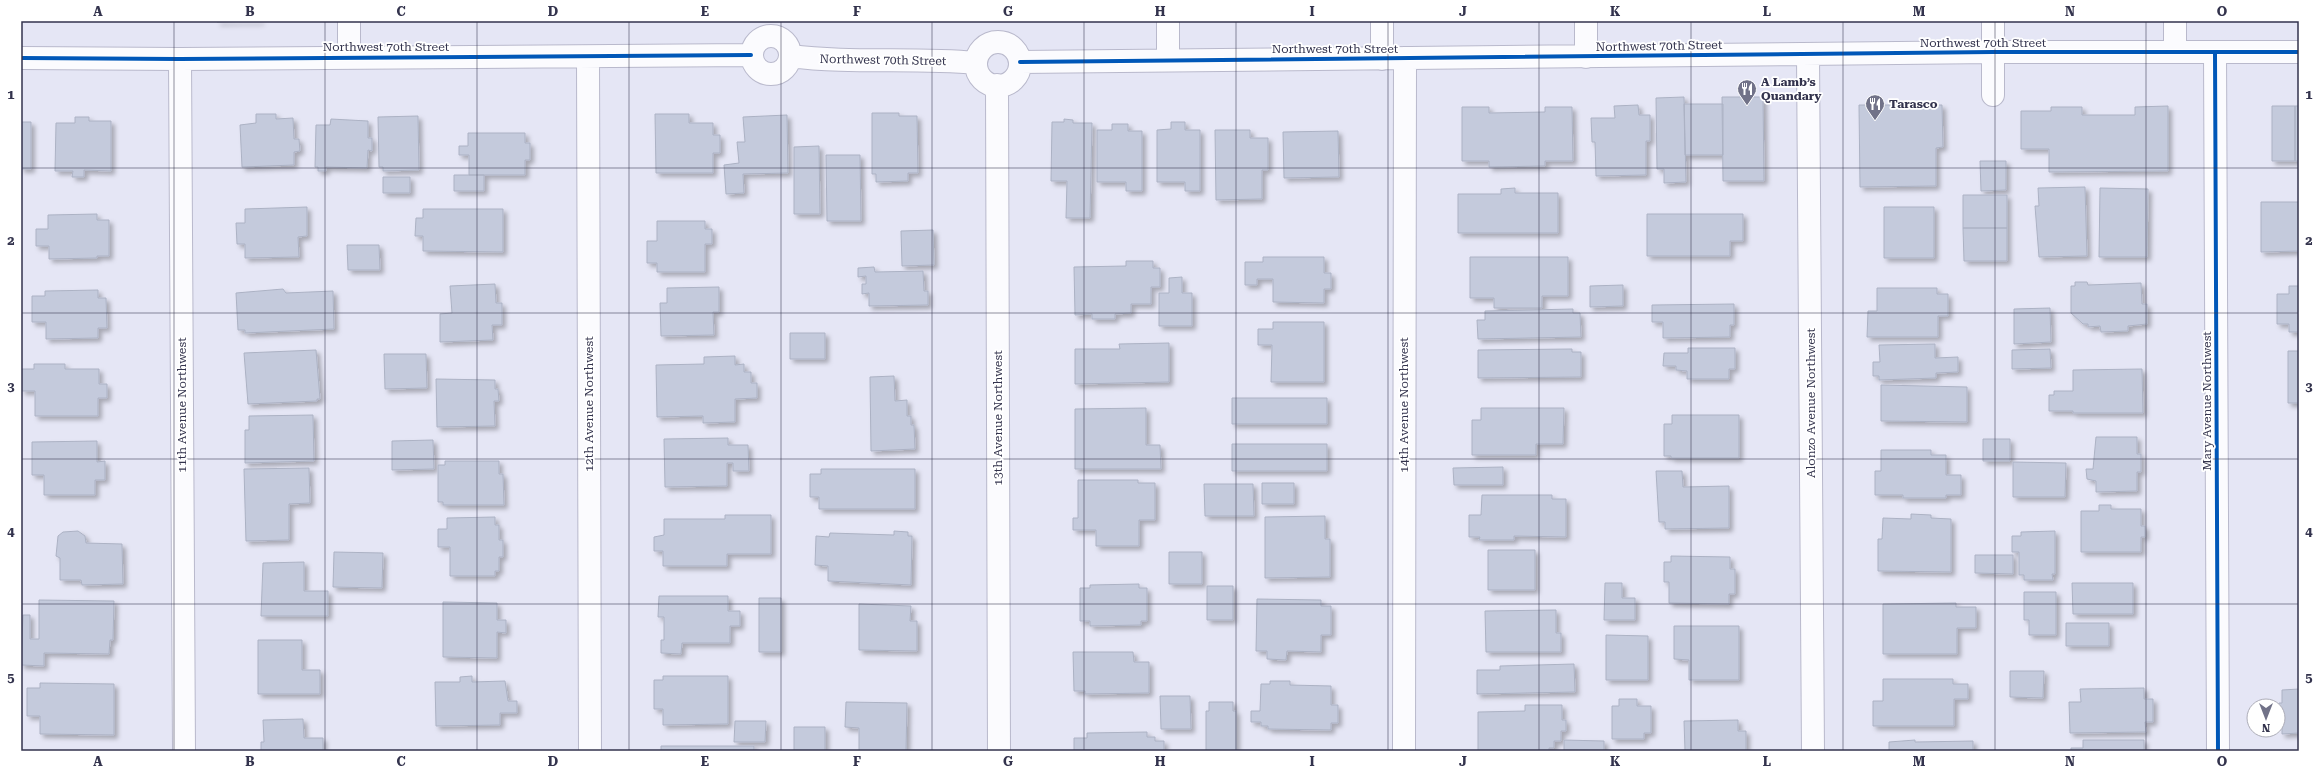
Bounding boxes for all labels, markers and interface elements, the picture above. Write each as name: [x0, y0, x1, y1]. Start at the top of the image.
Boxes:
text: A: [93, 4, 103, 19]
text: B: [245, 4, 255, 19]
text: C: [396, 4, 406, 19]
text: D: [548, 4, 558, 19]
text: E: [701, 4, 709, 19]
text: F: [853, 4, 861, 19]
text: G: [1003, 4, 1013, 19]
text: H: [1155, 4, 1166, 19]
text: I: [1309, 4, 1315, 19]
text: J: [1459, 4, 1467, 19]
text: K: [1610, 4, 1621, 19]
text: L: [1763, 4, 1771, 19]
text: M: [1913, 4, 1926, 19]
text: N: [2065, 4, 2075, 19]
text: O: [2217, 4, 2228, 19]
street label: Northwest 70th Street: [1920, 36, 2047, 50]
street label: Northwest 70th Street: [1596, 38, 1723, 54]
street label: Northwest 70th Street: [323, 40, 450, 54]
street label: Northwest 70th Street: [1272, 42, 1399, 56]
street label: Northwest 70th Street: [820, 52, 947, 68]
place label: A Lamb’s Quandary: [1761, 75, 1822, 103]
restaurant icon: A Lamb’s Quandary: [1736, 78, 1758, 106]
text: 1: [7, 87, 15, 102]
text: 1: [2305, 87, 2313, 102]
restaurant icon: Tarasco: [1864, 93, 1886, 121]
place label: Tarasco: [1889, 97, 1938, 111]
text: 2: [7, 233, 15, 248]
text: 2: [2305, 233, 2313, 248]
street label: Alonzo Avenue Northwest: [1804, 327, 1818, 478]
street label: Mary Avenue Northwest: [2200, 331, 2214, 471]
street label: 12th Avenue Northwest: [582, 336, 596, 472]
street label: 11th Avenue Northwest: [175, 337, 189, 473]
street label: 14th Avenue Northwest: [1397, 337, 1411, 473]
street label: 13th Avenue Northwest: [991, 350, 1005, 486]
text: 3: [7, 379, 15, 394]
text: 3: [2305, 379, 2313, 394]
text: 4: [7, 524, 15, 539]
text: 4: [2305, 524, 2313, 539]
text: 5: [7, 670, 15, 685]
text: 5: [2305, 670, 2313, 685]
north arrow: [2246, 698, 2286, 738]
text: N: [2261, 721, 2270, 734]
text: A: [93, 754, 103, 769]
text: B: [245, 754, 255, 769]
text: C: [396, 754, 406, 769]
text: D: [548, 754, 558, 769]
text: E: [701, 754, 709, 769]
text: F: [853, 754, 861, 769]
text: G: [1003, 754, 1013, 769]
text: H: [1155, 754, 1166, 769]
text: I: [1309, 754, 1315, 769]
text: J: [1459, 754, 1467, 769]
text: K: [1610, 754, 1621, 769]
text: L: [1763, 754, 1771, 769]
text: M: [1913, 754, 1926, 769]
text: N: [2065, 754, 2075, 769]
text: O: [2217, 754, 2228, 769]

